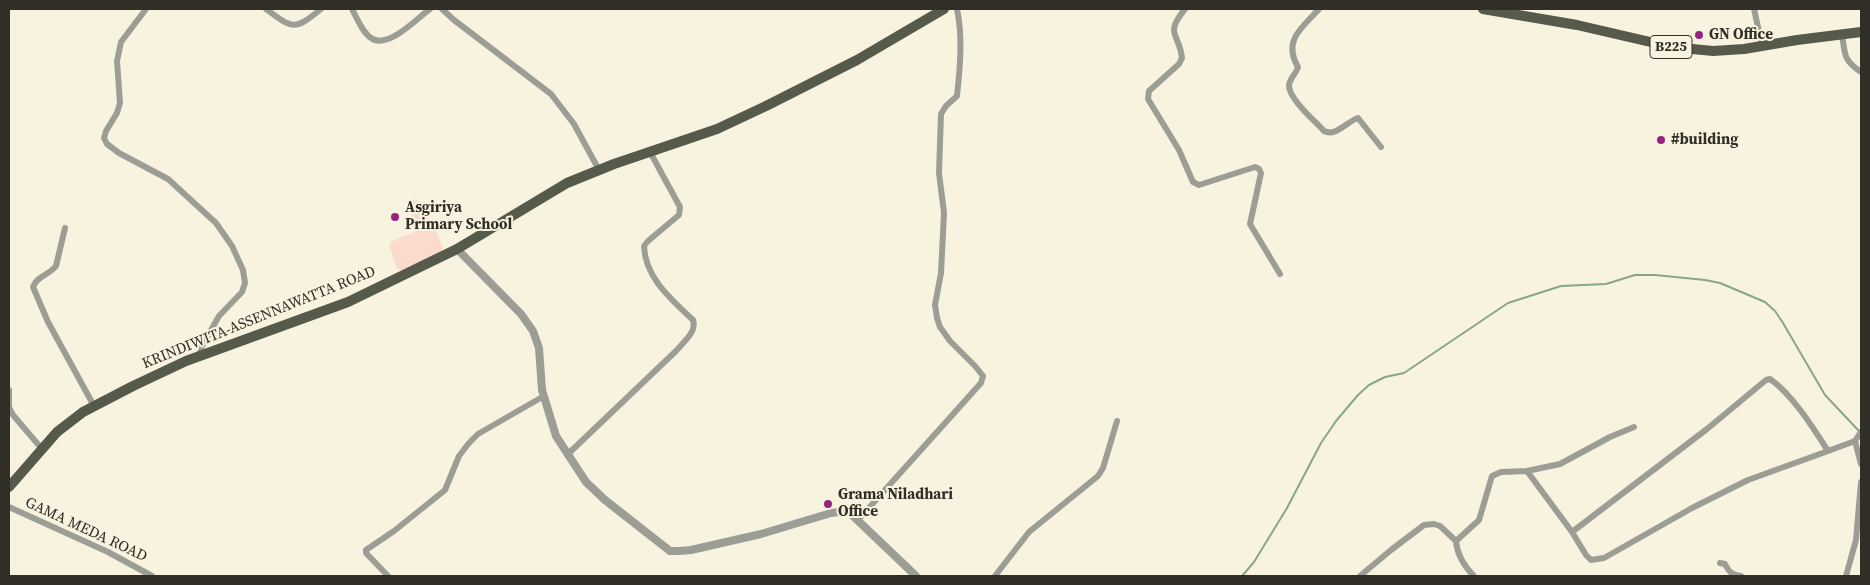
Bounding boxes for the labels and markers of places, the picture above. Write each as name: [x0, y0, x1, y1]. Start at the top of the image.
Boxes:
place label: GN Office: [1709, 26, 1773, 44]
marker: GN Office: [1693, 29, 1705, 41]
place label: #building: [1671, 131, 1738, 149]
marker: #building: [1655, 134, 1667, 146]
place label: Asgiriya Primary School: [405, 199, 512, 234]
marker: Asgiriya Primary School: [389, 211, 401, 223]
place label: Grama Niladhari Office: [838, 486, 953, 521]
marker: Grama Niladhari Office: [822, 498, 834, 510]

